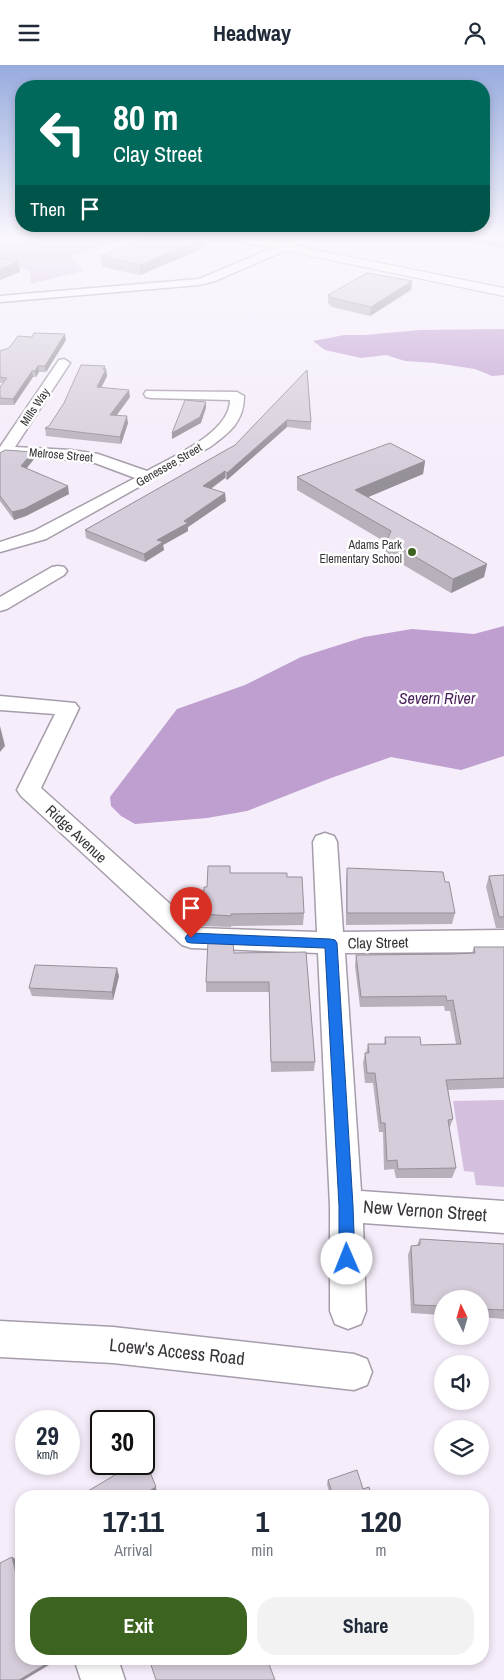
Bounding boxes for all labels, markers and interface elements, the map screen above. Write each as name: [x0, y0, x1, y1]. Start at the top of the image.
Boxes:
text: Headway: [213, 18, 291, 48]
icon: menu: [15, 19, 43, 47]
icon: person: [461, 19, 489, 47]
text: 80 m: [113, 94, 178, 141]
icon: left: [30, 100, 95, 165]
text: Clay Street: [113, 139, 202, 169]
icon: arrive: [76, 195, 104, 223]
text: Then: [30, 196, 66, 222]
street label: Mills Way: [17, 385, 53, 429]
street label: Genessee Street: [133, 439, 205, 490]
street label: Melrose Street: [28, 444, 94, 466]
place label: Adams Park Elementary School: [319, 537, 402, 567]
marker: Adams Park Elementary School: [406, 546, 418, 558]
water label: Severn River: [399, 687, 476, 709]
street label: Ridge Avenue: [41, 800, 112, 868]
pin: [170, 887, 212, 938]
icon: arrive: [177, 894, 205, 922]
street label: Clay Street: [347, 931, 409, 954]
street label: New Vernon Street: [362, 1194, 488, 1227]
position arrow: [320, 1232, 372, 1284]
north arrow: [434, 1290, 489, 1345]
map controls: [434, 1290, 489, 1475]
street label: Loew's Access Road: [108, 1332, 246, 1371]
button: sound: [434, 1355, 489, 1410]
speed limit sign: 30: [90, 1410, 155, 1475]
text: 29: [36, 1419, 59, 1453]
button: layers: [434, 1420, 489, 1475]
text: km/h: [37, 1447, 58, 1463]
text: 17:11: [102, 1501, 164, 1541]
text: 1: [255, 1501, 269, 1541]
text: 120: [361, 1501, 402, 1541]
text: Arrival: [114, 1539, 152, 1561]
text: min: [251, 1539, 273, 1561]
text: m: [376, 1539, 387, 1561]
button: Exit: [30, 1597, 247, 1655]
button: Share: [257, 1597, 474, 1655]

